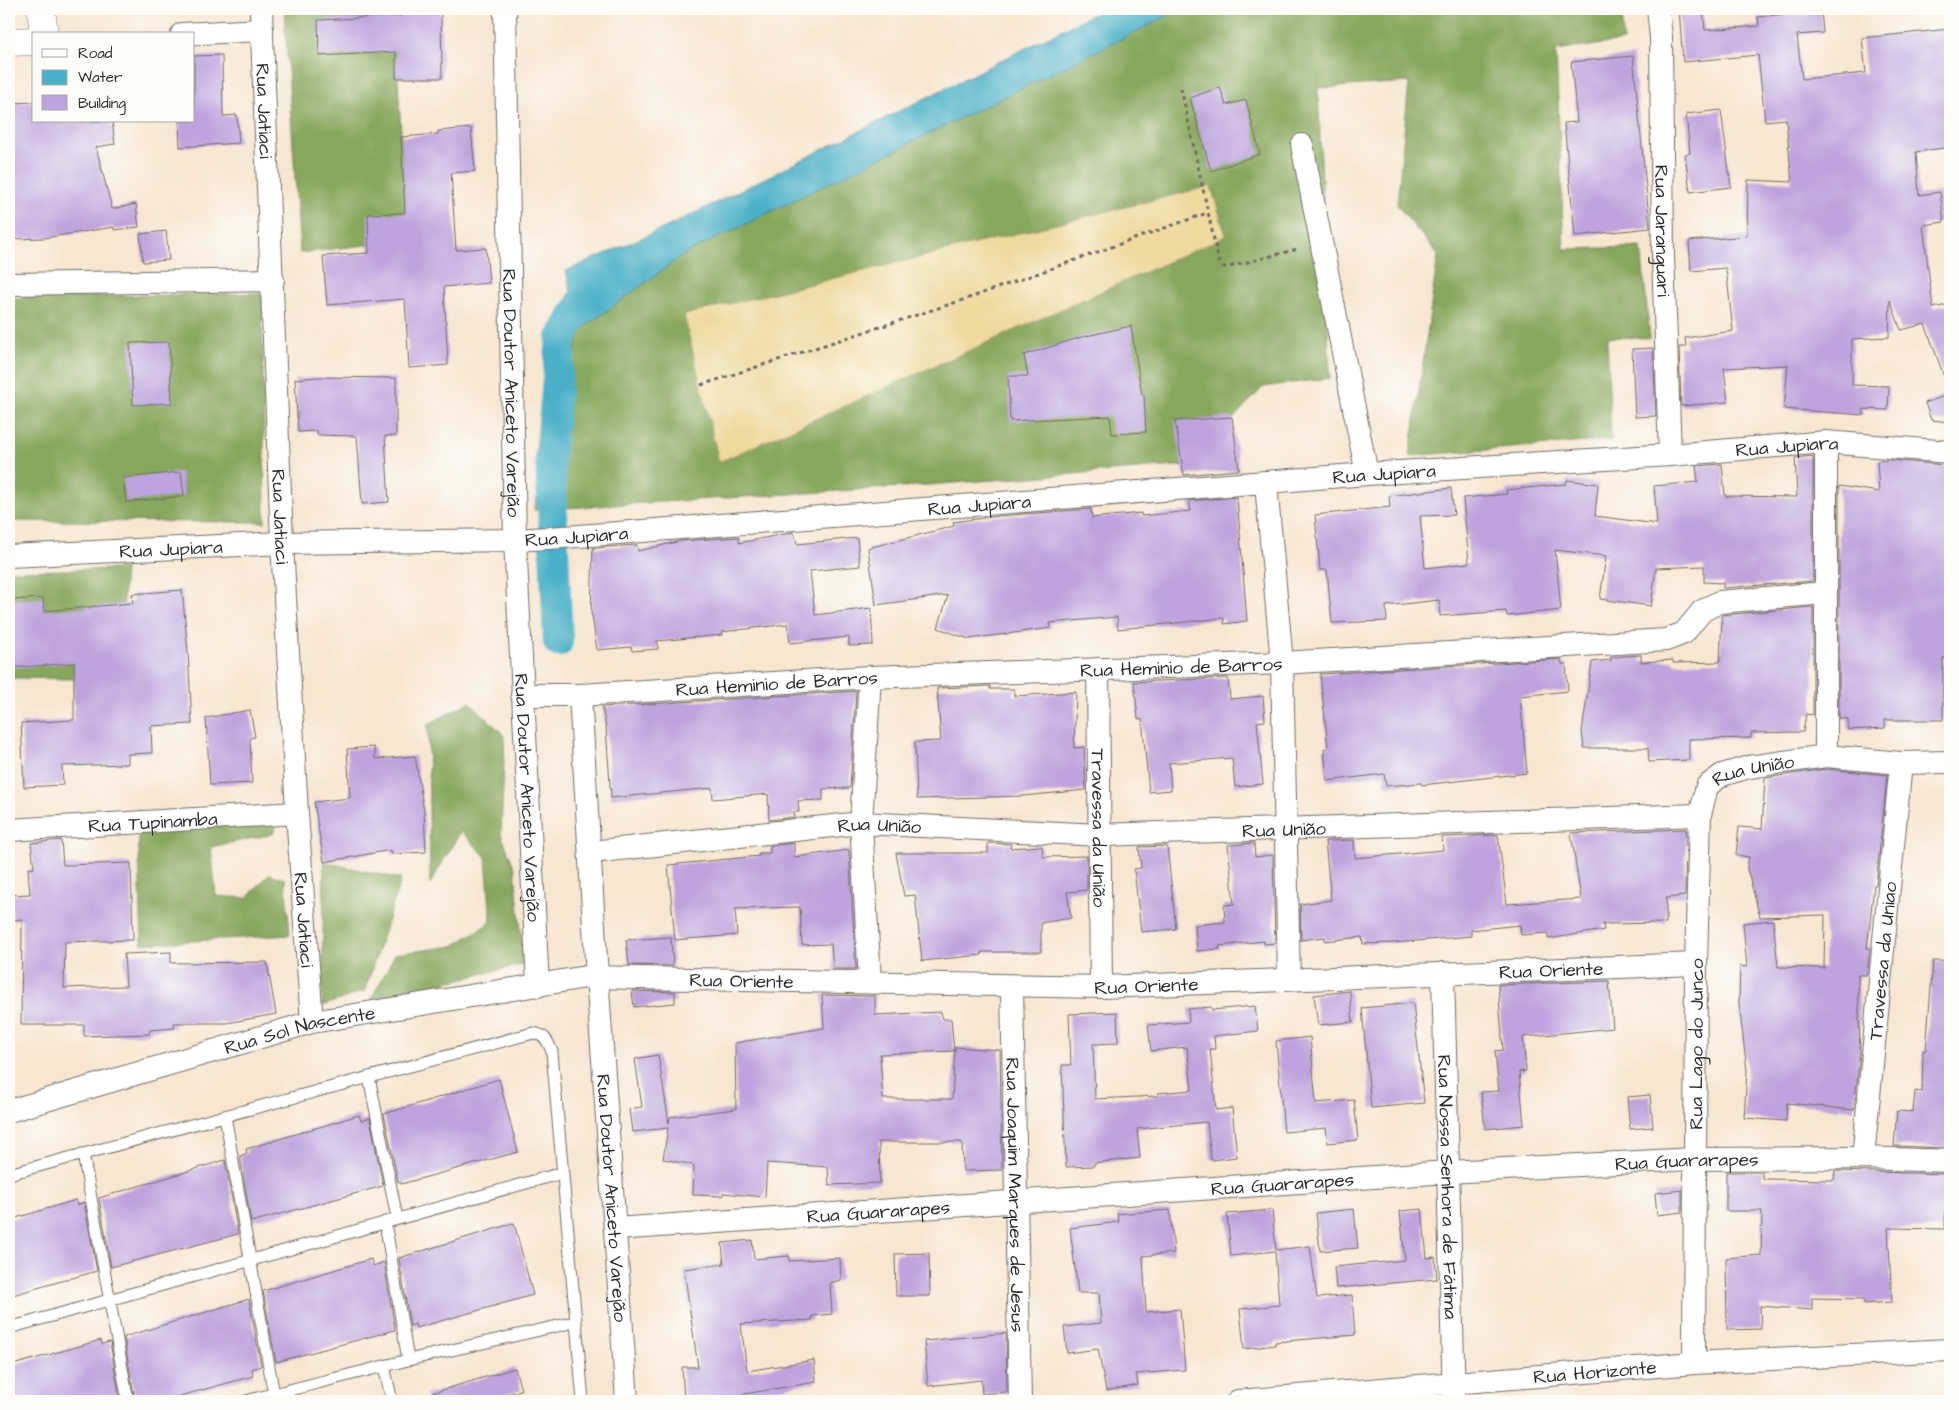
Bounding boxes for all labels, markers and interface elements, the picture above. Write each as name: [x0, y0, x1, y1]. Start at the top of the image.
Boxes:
legend: [32, 32, 195, 122]
text: Road: [78, 43, 113, 64]
street label: Rua Jatiaci: [248, 63, 279, 159]
text: Water: [78, 67, 122, 88]
text: Building: [78, 93, 126, 115]
street label: Rua Jaranguari: [1647, 165, 1676, 298]
street label: Rua Doutor Aniceto Varejão: [495, 268, 527, 518]
street label: Rua Jupiara: [1735, 430, 1840, 464]
street label: Rua Jupiara: [1332, 458, 1437, 492]
street label: Rua Jatiaci: [264, 468, 295, 565]
street label: Rua Jupiara: [927, 488, 1032, 524]
street label: Rua Jupiara: [524, 520, 630, 554]
street label: Rua Jupiara: [119, 534, 224, 566]
street label: Rua Heminio de Barros: [1080, 651, 1283, 685]
street label: Rua Heminio de Barros: [675, 665, 878, 704]
street label: Rua Doutor Aniceto Varejão: [507, 673, 547, 923]
street label: Travessa da União: [1084, 748, 1112, 908]
street label: Rua União: [1706, 749, 1796, 793]
street label: Rua Tupinamba: [87, 806, 219, 840]
street label: Rua União: [836, 811, 922, 841]
street label: Rua União: [1242, 815, 1327, 845]
street label: Rua Jatiaci: [286, 871, 320, 969]
street label: Travessa da Uniao: [1862, 880, 1905, 1041]
street label: Rua Oriente: [1498, 956, 1604, 987]
street label: Rua Lago do Junco: [1683, 958, 1712, 1130]
street label: Rua Oriente: [689, 967, 794, 996]
street label: Rua Oriente: [1094, 971, 1199, 1002]
street label: Rua Sol Nascente: [221, 1000, 377, 1062]
street label: Rua Nossa Senhora de Fátima: [1430, 1054, 1464, 1320]
street label: Rua Joaquim Marques de Jesus: [998, 1057, 1031, 1333]
street label: Rua Doutor Aniceto Varejão: [589, 1073, 633, 1323]
street label: Rua Guararapes: [1614, 1147, 1759, 1178]
street label: Rua Guararapes: [1210, 1166, 1355, 1203]
street label: Rua Guararapes: [806, 1194, 951, 1231]
street label: Rua Horizonte: [1532, 1354, 1658, 1391]

